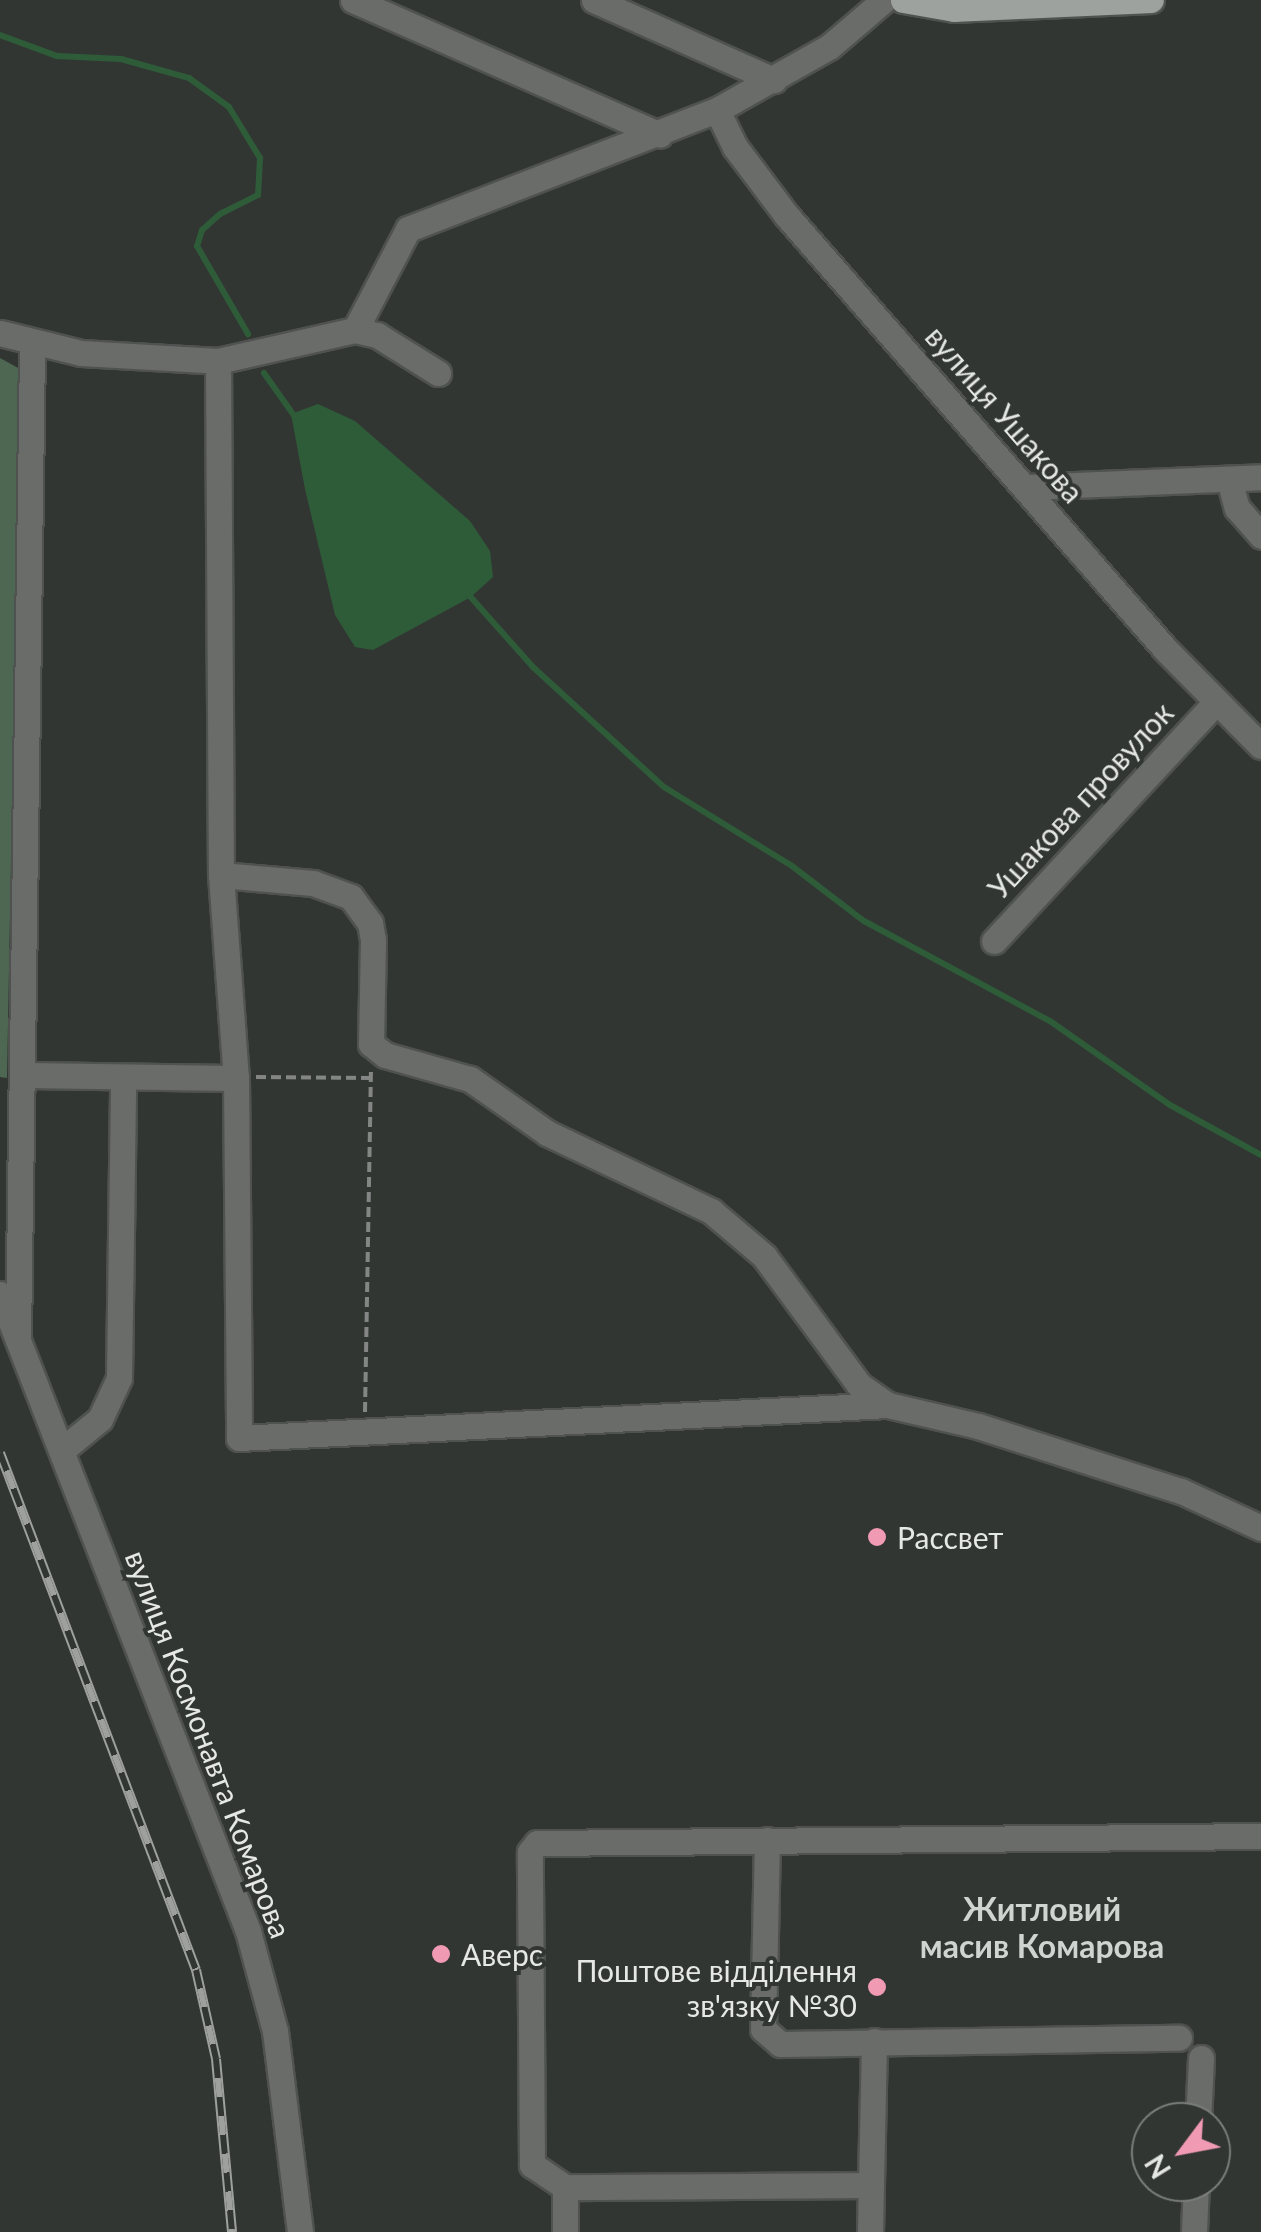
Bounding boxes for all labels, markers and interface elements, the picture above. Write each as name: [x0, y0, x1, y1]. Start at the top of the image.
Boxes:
street label: вулиця Ушакова: [919, 318, 1091, 510]
street label: Ушакова провулок: [980, 694, 1180, 906]
place label: Рассвет: [897, 1519, 1003, 1555]
marker: Рассвет: [866, 1526, 888, 1548]
street label: вулиця Космонавта Комарова: [118, 1545, 300, 1943]
district label: Житловий масив Комарова: [920, 1891, 1164, 1966]
place label: Аверс: [461, 1936, 543, 1972]
marker: Аверс: [430, 1943, 452, 1965]
place label: Поштове відділення зв'язку №30: [575, 1952, 857, 2022]
marker: Поштове відділення зв'язку №30: [866, 1976, 888, 1998]
north arrow: [1131, 2102, 1231, 2202]
text: N: [1137, 2149, 1177, 2185]

